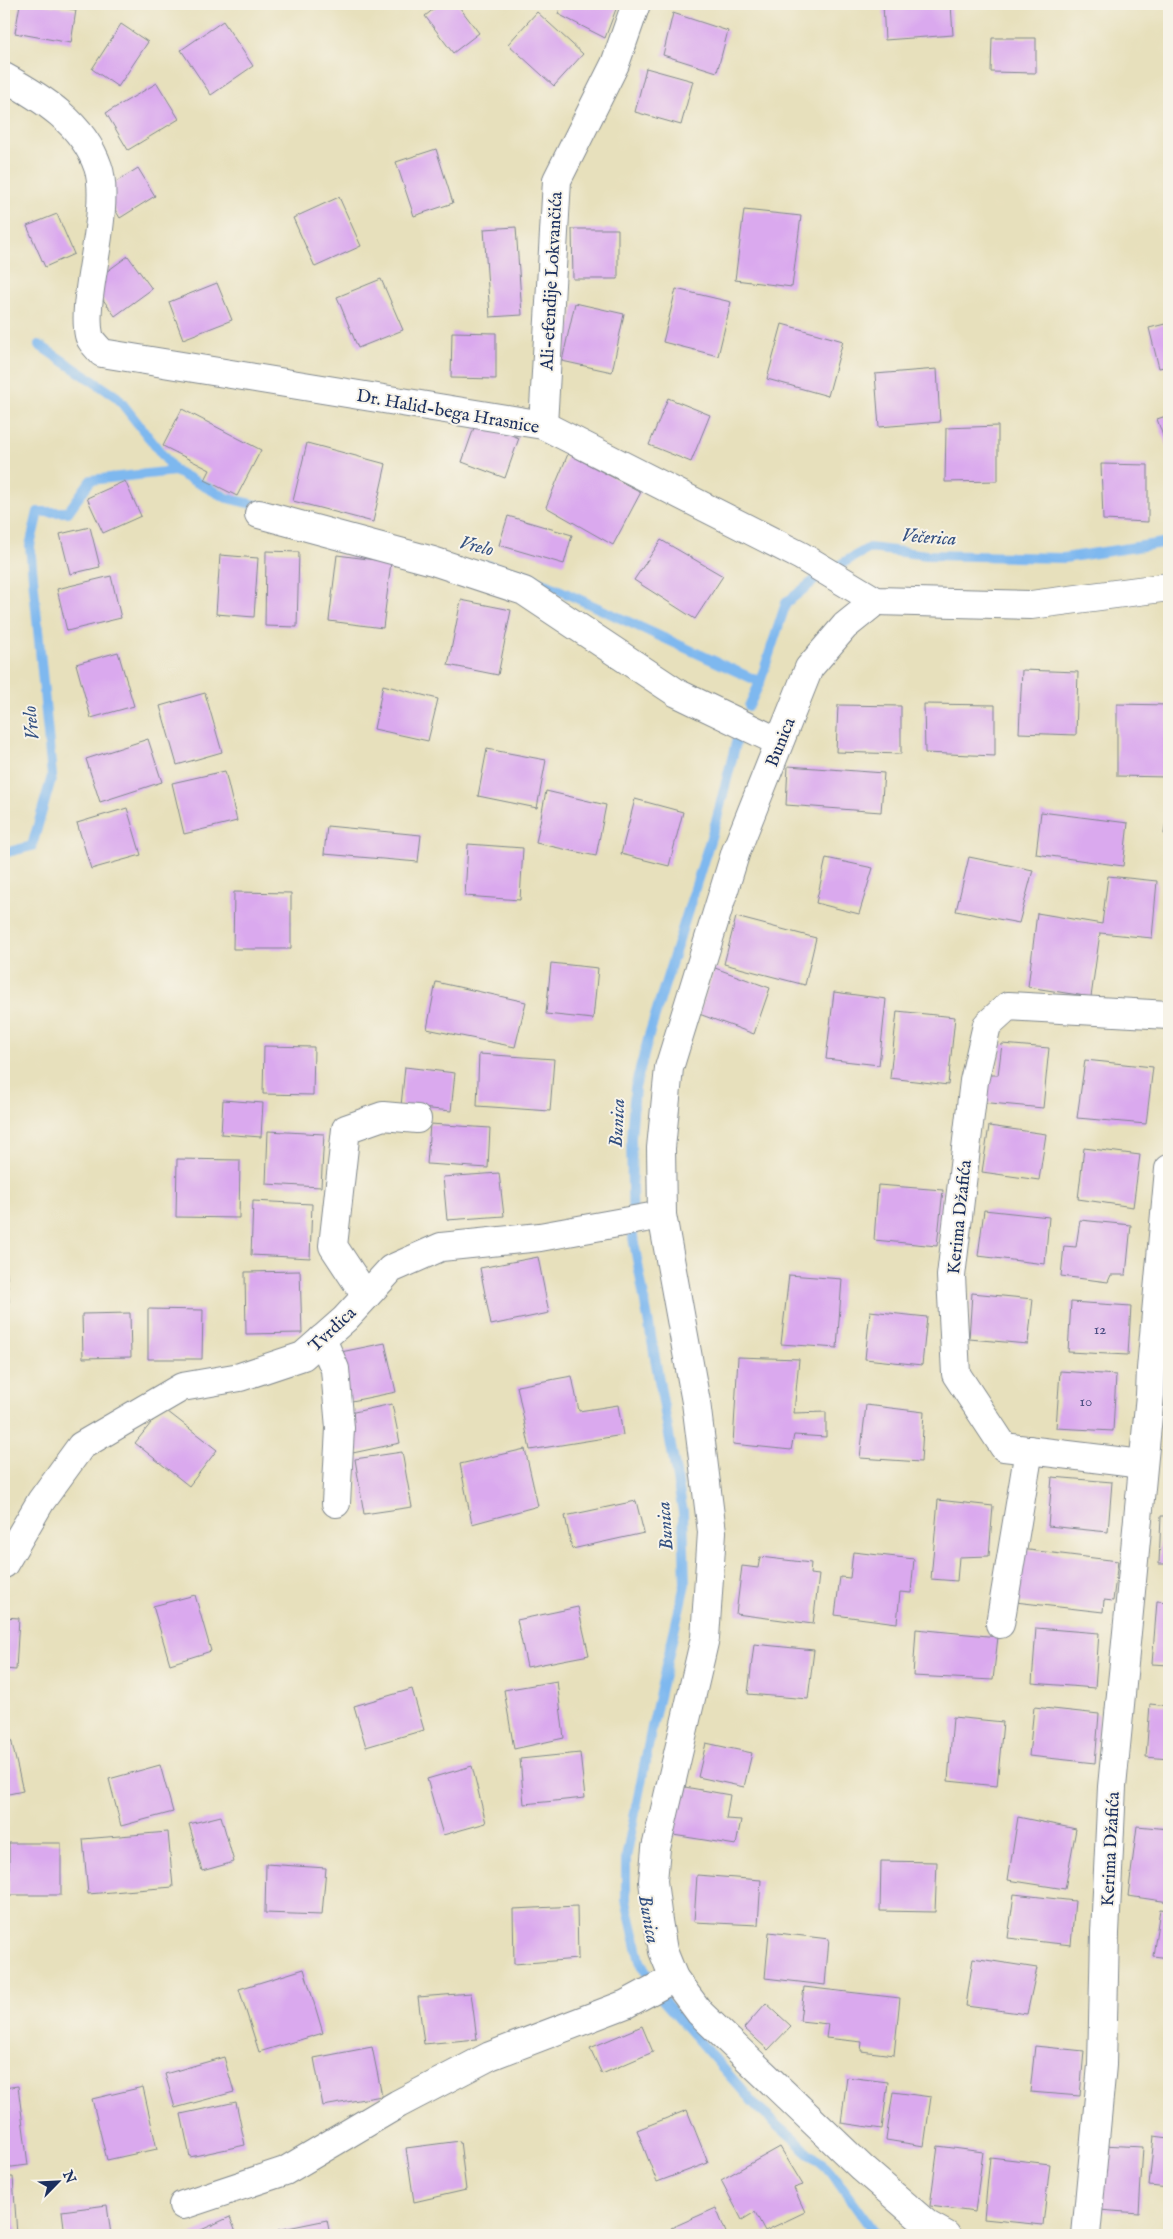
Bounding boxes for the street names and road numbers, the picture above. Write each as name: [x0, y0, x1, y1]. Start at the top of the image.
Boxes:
street label: Ali-efendije Lokvančića: [536, 191, 569, 372]
street label: Dr. Halid-bega Hrasnice: [354, 385, 541, 440]
street label: Bunica: [761, 714, 802, 771]
street label: Kerima Džafića: [943, 1159, 978, 1275]
street label: Tvrdica: [304, 1302, 362, 1358]
street label: Kerima Džafića: [1097, 1791, 1126, 1907]

